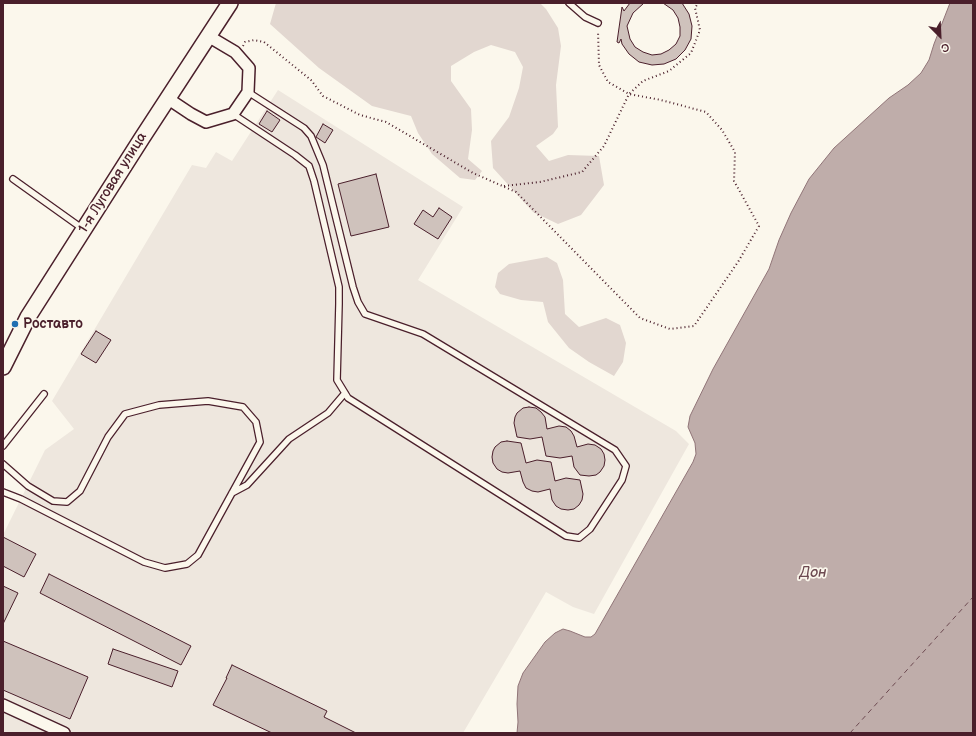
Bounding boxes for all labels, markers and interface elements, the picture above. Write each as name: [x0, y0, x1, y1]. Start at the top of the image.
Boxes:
north arrow: [920, 16, 960, 56]
text: С: [939, 40, 951, 55]
street label: 1-я Луговая улица: [75, 129, 151, 237]
place label: Роставто: [23, 316, 83, 332]
marker: Роставто: [10, 319, 20, 329]
water label: Дон: [800, 564, 826, 582]

